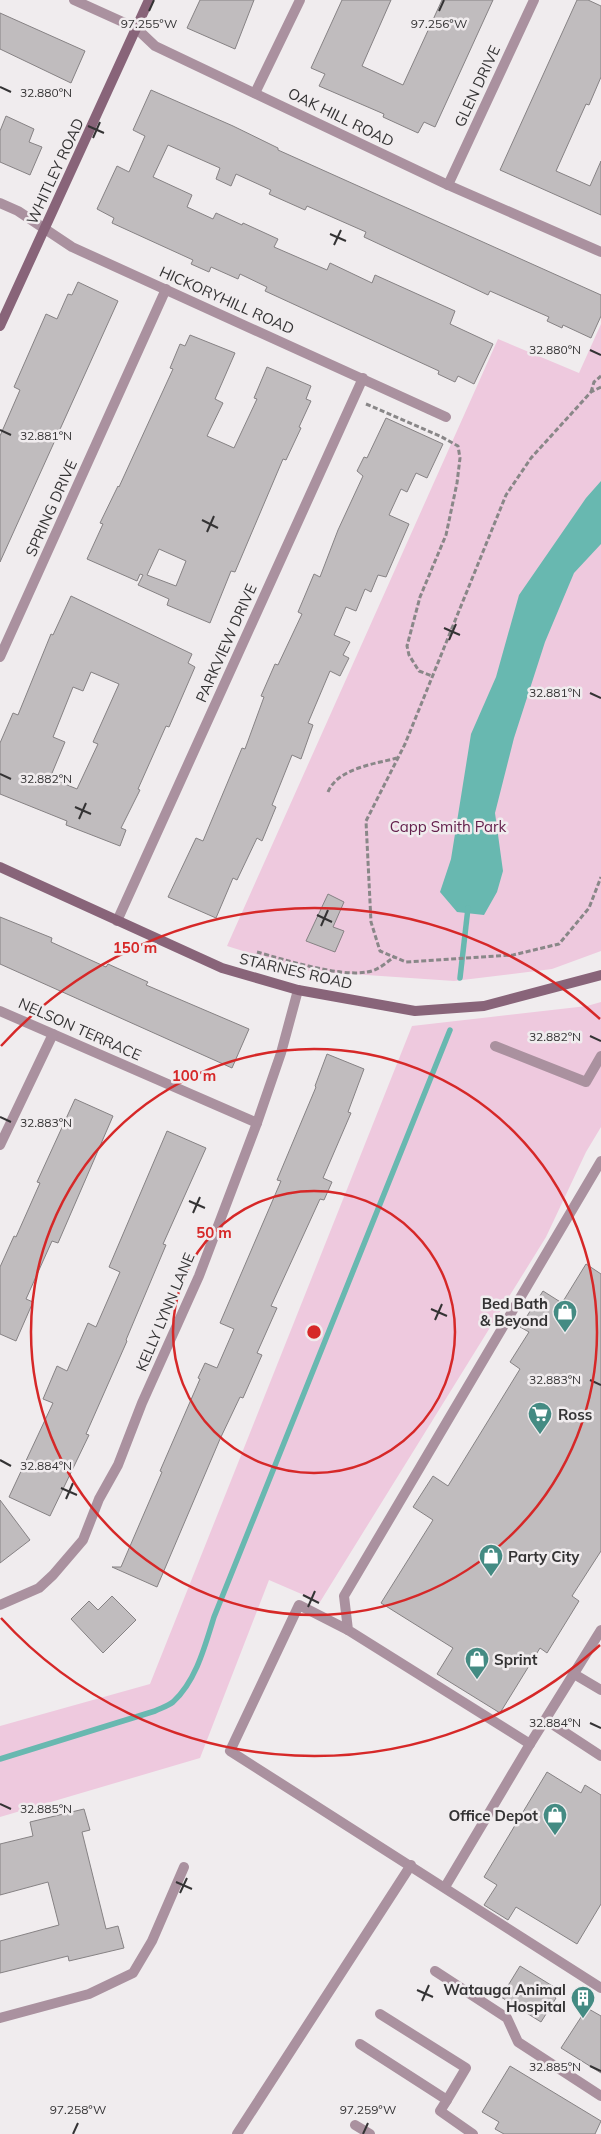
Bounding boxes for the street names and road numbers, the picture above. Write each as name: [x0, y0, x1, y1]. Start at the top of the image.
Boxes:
street label: GLEN DRIVE: [450, 42, 504, 130]
street label: OAK HILL ROAD: [285, 83, 397, 151]
street label: WHITLEY ROAD: [22, 115, 88, 227]
street label: HICKORYHILL ROAD: [157, 262, 297, 338]
street label: SPRING DRIVE: [21, 456, 81, 559]
street label: PARKVIEW DRIVE: [191, 581, 261, 705]
street label: STARNES ROAD: [238, 949, 354, 993]
street label: NELSON TERRACE: [16, 993, 144, 1065]
street label: KELLY LYNN LANE: [131, 1250, 199, 1374]

